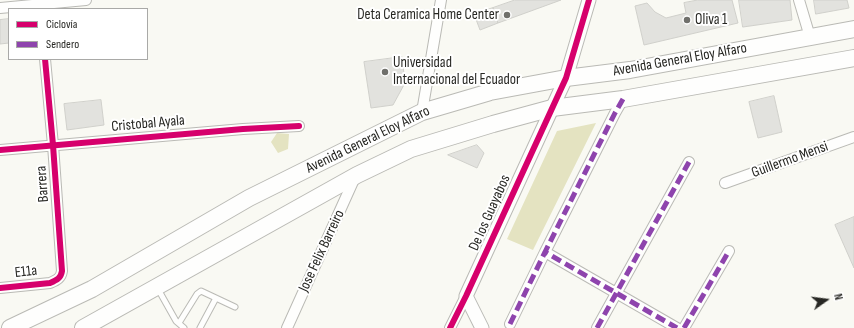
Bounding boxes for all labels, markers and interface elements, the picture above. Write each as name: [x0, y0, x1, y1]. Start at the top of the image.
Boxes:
place label: Deta Ceramica Home Center: [357, 6, 499, 24]
legend: [8, 8, 148, 60]
marker: Deta Ceramica Home Center: [502, 10, 512, 20]
place label: Oliva 1: [695, 11, 727, 29]
marker: Oliva 1: [682, 15, 692, 25]
text: Ciclovía: [46, 17, 77, 32]
text: Sendero: [46, 37, 79, 52]
street label: Avenida General Eloy Alfaro: [612, 39, 748, 81]
place label: Universidad Internacional del Ecuador: [393, 54, 520, 89]
marker: Universidad Internacional del Ecuador: [380, 67, 390, 77]
street label: Avenida General Eloy Alfaro: [303, 102, 433, 178]
street label: Cristobal Ayala: [111, 112, 185, 136]
street label: Guillermo Mensi: [749, 138, 831, 182]
street label: Barrera: [33, 165, 53, 203]
street label: De los Guayabos: [465, 172, 515, 254]
street label: Jose Felix Barreiro: [295, 207, 349, 295]
street label: E11a: [14, 262, 38, 282]
north arrow: [806, 280, 846, 320]
text: N: [831, 293, 845, 301]

